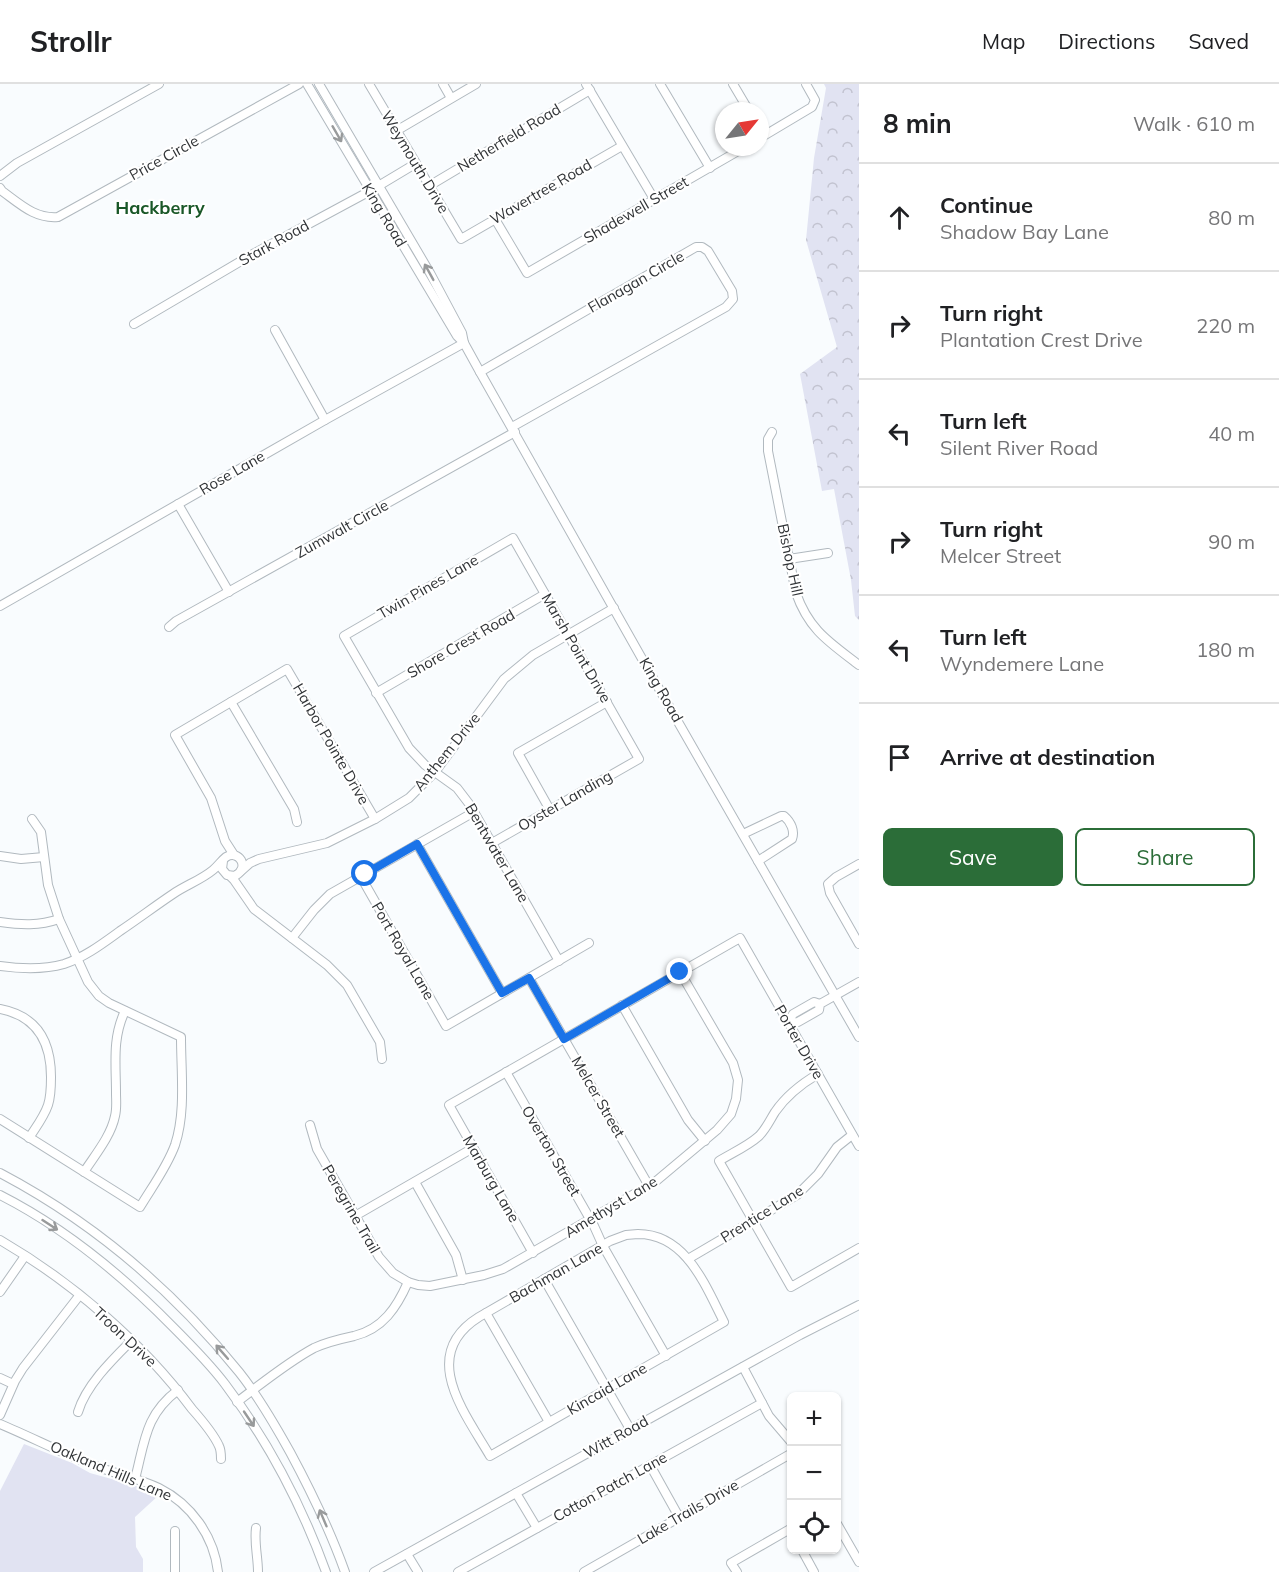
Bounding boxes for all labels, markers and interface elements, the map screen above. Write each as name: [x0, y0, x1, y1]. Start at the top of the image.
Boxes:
text: Strollr: [30, 24, 112, 59]
text: Map: [982, 28, 1025, 54]
text: Directions: [1058, 28, 1155, 54]
text: Saved: [1188, 28, 1249, 54]
street label: Netherfield Road: [454, 99, 564, 176]
north arrow: [715, 102, 769, 156]
street label: Weymouth Drive: [377, 107, 454, 217]
text: 8 min: [883, 107, 952, 140]
text: Walk · 610 m: [1133, 111, 1255, 136]
one-way arrow: [331, 125, 343, 142]
street label: Price Circle: [126, 131, 202, 184]
street label: Wavertree Road: [487, 155, 595, 228]
street label: Shadewell Street: [580, 172, 692, 247]
street label: King Road: [358, 179, 411, 250]
text: Continue: [940, 191, 1033, 219]
district label: Hackberry: [115, 196, 205, 219]
icon: ahead: [883, 201, 916, 234]
text: 80 m: [1208, 205, 1255, 230]
street label: Stark Road: [235, 215, 312, 270]
text: Shadow Bay Lane: [940, 219, 1109, 244]
street label: Flanagan Circle: [584, 246, 687, 317]
one-way arrow: [423, 264, 435, 281]
text: Turn right: [940, 299, 1043, 327]
icon: right: [883, 309, 916, 342]
text: 220 m: [1196, 313, 1255, 338]
text: Plantation Crest Drive: [940, 327, 1143, 352]
text: Turn left: [940, 407, 1027, 435]
icon: left: [883, 417, 916, 450]
text: 40 m: [1208, 421, 1255, 446]
text: Silent River Road: [940, 435, 1098, 460]
street label: Rose Lane: [196, 446, 268, 499]
street label: Zumwalt Circle: [292, 495, 392, 562]
text: Turn right: [940, 515, 1043, 543]
street label: Bishop Hill: [774, 522, 807, 598]
icon: right: [883, 525, 916, 558]
text: 90 m: [1208, 529, 1255, 554]
text: Melcer Street: [940, 543, 1061, 568]
street label: Twin Pines Lane: [374, 550, 481, 623]
street label: Marsh Point Drive: [537, 590, 615, 706]
street label: Shore Crest Road: [404, 605, 518, 682]
text: Turn left: [940, 623, 1027, 651]
icon: left: [883, 633, 916, 666]
text: 180 m: [1196, 637, 1255, 662]
text: Wyndemere Lane: [940, 651, 1104, 676]
street label: King Road: [635, 654, 688, 726]
street label: Harbor Pointe Drive: [289, 680, 374, 808]
street label: Anthem Drive: [409, 709, 484, 795]
icon: arrive: [883, 741, 916, 774]
text: Arrive at destination: [940, 743, 1155, 771]
street label: Oyster Landing: [514, 766, 615, 835]
street label: Bentwater Lane: [461, 800, 533, 906]
button: Save: [883, 828, 1063, 886]
button: Share: [1075, 828, 1255, 886]
route start: [351, 860, 377, 886]
street label: Port Royal Lane: [368, 898, 439, 1003]
route end: [666, 958, 692, 984]
street label: Porter Drive: [771, 1001, 828, 1082]
street label: Melcer Street: [567, 1053, 629, 1141]
street label: Overton Street: [518, 1102, 585, 1199]
street label: Marburg Lane: [459, 1132, 524, 1226]
street label: Peregrine Trail: [318, 1161, 385, 1257]
street label: Amethyst Lane: [561, 1171, 661, 1242]
street label: Prentice Lane: [717, 1181, 807, 1247]
one-way arrow: [42, 1219, 58, 1231]
street label: Bachman Lane: [506, 1238, 606, 1307]
street label: Troon Drive: [90, 1303, 161, 1371]
one-way arrow: [215, 1345, 229, 1360]
street label: Kincaid Lane: [564, 1358, 650, 1419]
map controls: [787, 1392, 841, 1554]
button: +: [787, 1392, 841, 1446]
one-way arrow: [243, 1411, 255, 1427]
street label: Witt Road: [580, 1411, 652, 1462]
street label: Oakland Hills Lane: [48, 1436, 175, 1505]
button: −: [787, 1446, 841, 1500]
street label: Cotton Patch Lane: [549, 1447, 670, 1526]
street label: Lake Trails Drive: [634, 1475, 742, 1548]
button: locate: [787, 1500, 841, 1554]
one-way arrow: [317, 1509, 328, 1527]

